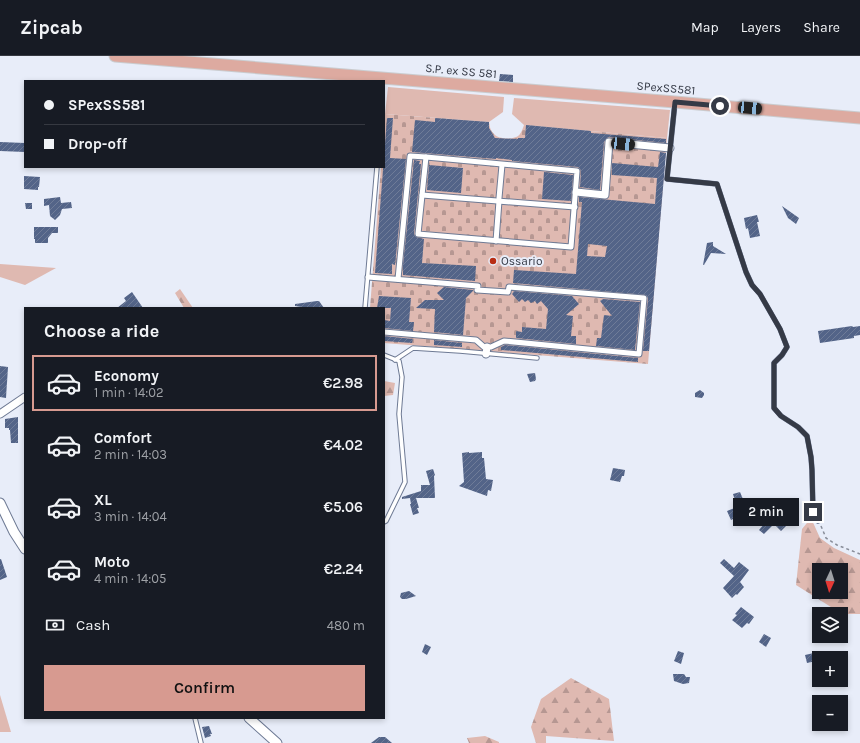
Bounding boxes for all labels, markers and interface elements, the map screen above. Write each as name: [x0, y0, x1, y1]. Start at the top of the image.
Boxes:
text: Zipcab: [20, 17, 83, 39]
text: Map: [691, 19, 719, 36]
text: Layers: [741, 19, 781, 36]
text: Share: [803, 19, 840, 36]
street label: S.P. ex SS 581: [425, 61, 497, 81]
street label: SPexSS581: [636, 78, 696, 98]
text: SPexSS581: [68, 96, 145, 114]
route start: [711, 97, 729, 115]
car: [738, 101, 762, 115]
text: Drop-off: [68, 135, 127, 153]
car: [610, 137, 636, 151]
place label: Ossario: [501, 254, 542, 268]
marker: Ossario: [488, 256, 498, 266]
text: Choose a ride: [44, 320, 159, 342]
icon: car: [46, 365, 82, 401]
text: Economy: [94, 367, 159, 385]
text: €2.98: [323, 374, 363, 392]
text: 1 min · 14:02: [94, 385, 164, 400]
icon: car: [46, 427, 82, 463]
text: Comfort: [94, 429, 152, 447]
text: €4.02: [323, 436, 363, 454]
text: 2 min · 14:03: [94, 447, 167, 462]
icon: car: [46, 489, 82, 525]
text: XL: [94, 491, 112, 509]
text: €5.06: [324, 498, 363, 516]
callout: 2 min: [733, 498, 799, 526]
route end: [804, 503, 822, 521]
text: 2 min: [748, 504, 784, 519]
text: 3 min · 14:04: [94, 509, 167, 524]
icon: car: [46, 551, 82, 587]
text: Moto: [94, 553, 130, 571]
text: €2.24: [324, 560, 363, 578]
north arrow: [812, 563, 848, 599]
map controls: [812, 563, 848, 731]
text: 4 min · 14:05: [94, 571, 166, 586]
button: layers: [812, 607, 848, 643]
icon: cash: [44, 614, 66, 636]
text: Cash: [76, 616, 110, 634]
text: 480 m: [327, 618, 365, 633]
button: +: [812, 651, 848, 687]
button: Confirm: [44, 665, 365, 711]
button: −: [812, 695, 848, 731]

